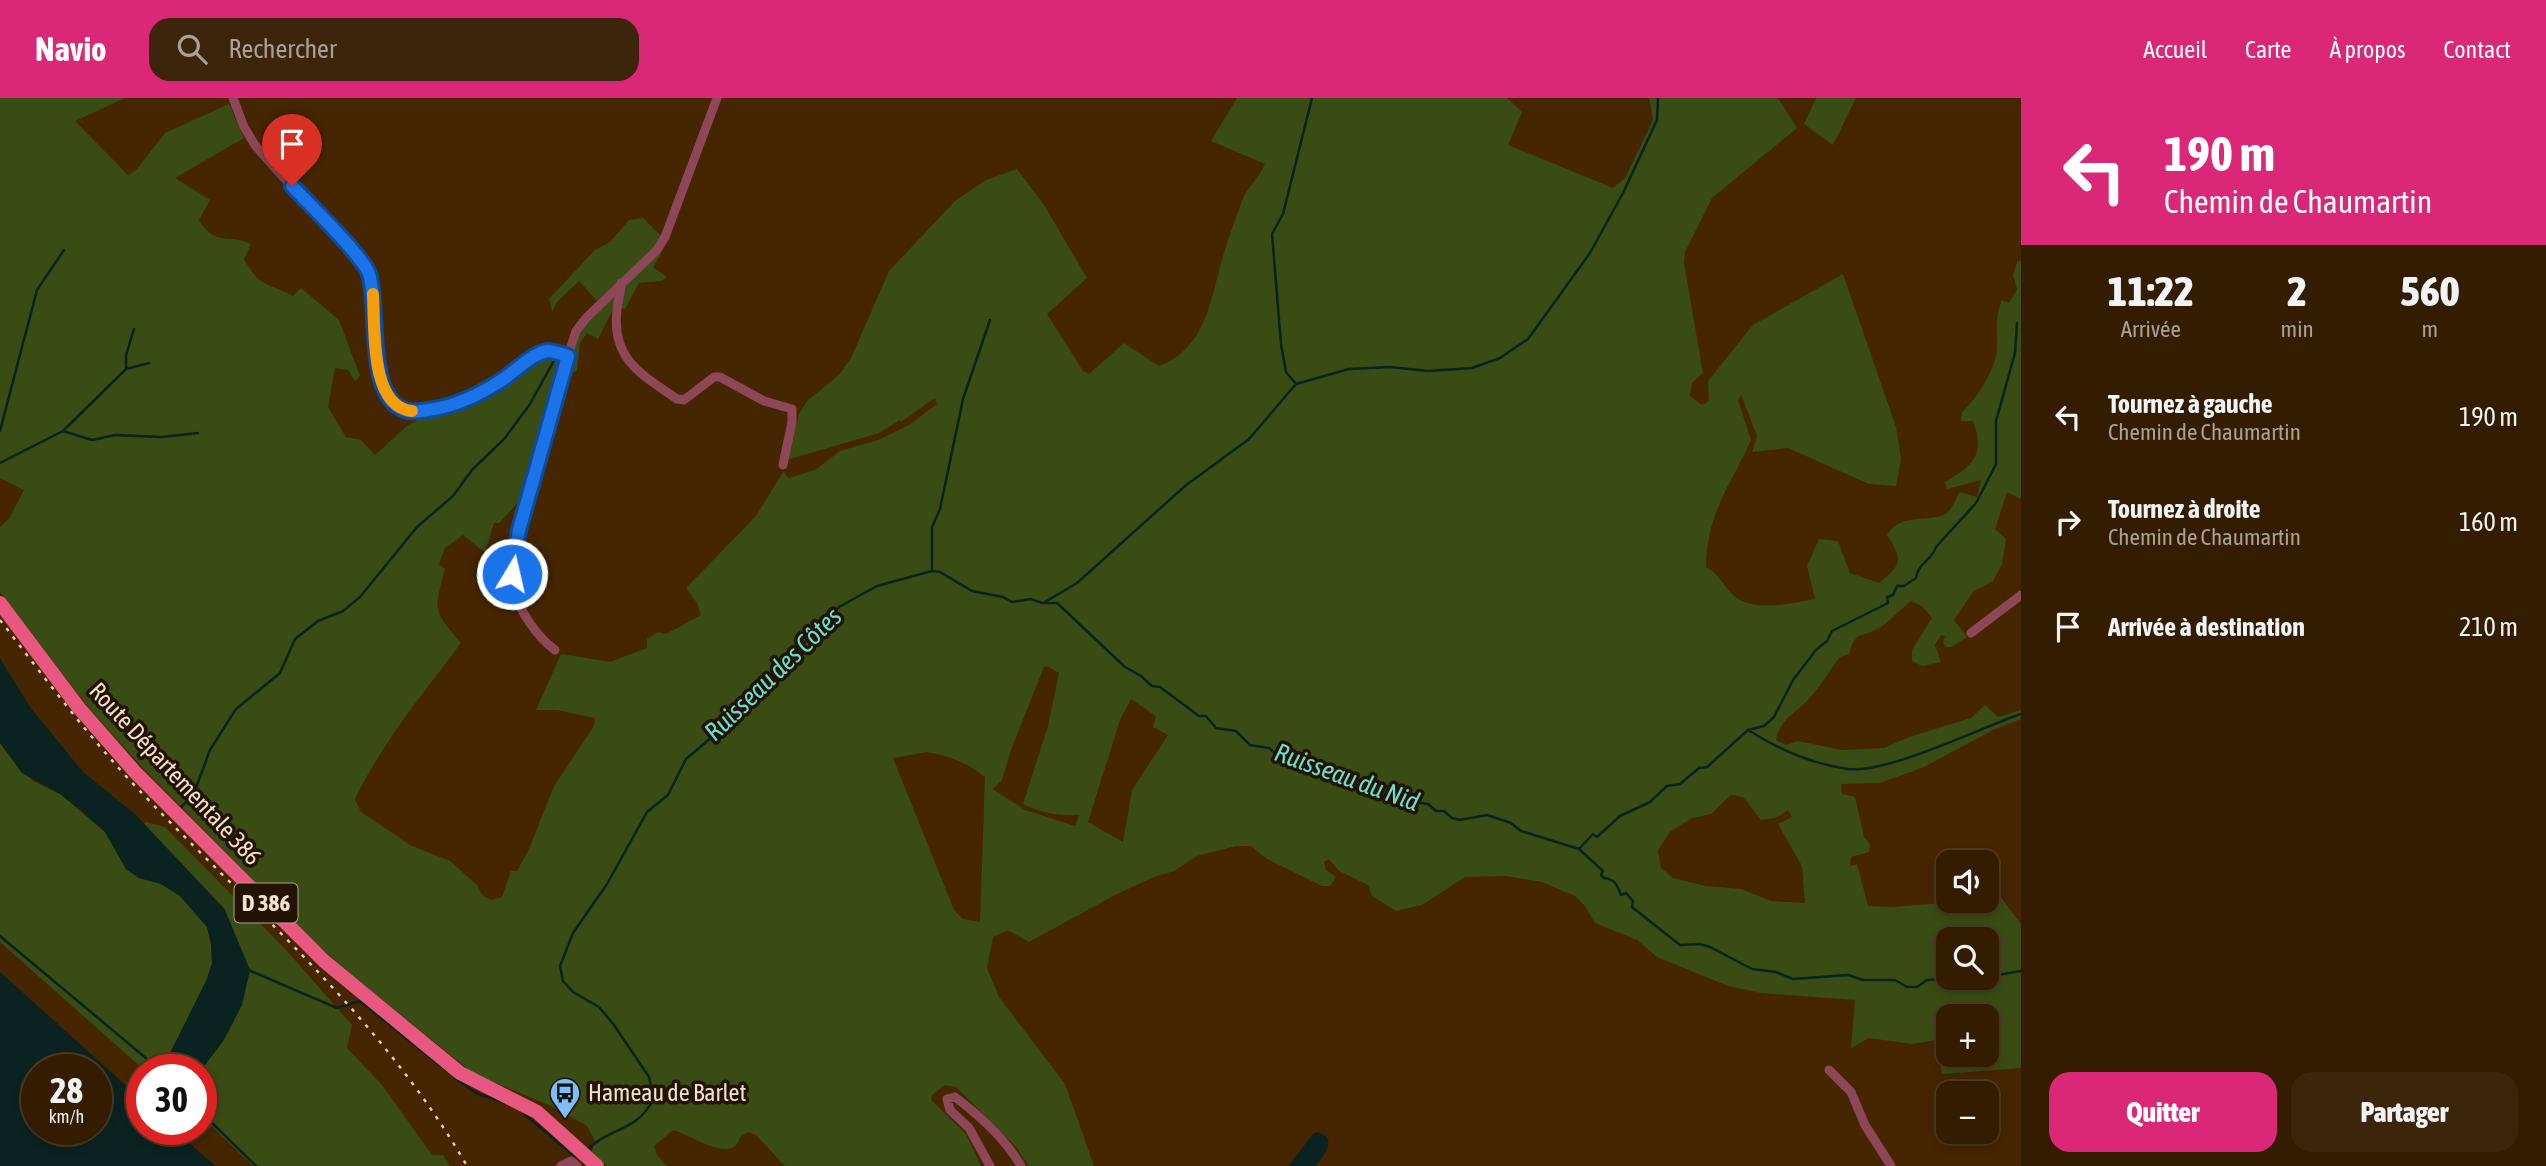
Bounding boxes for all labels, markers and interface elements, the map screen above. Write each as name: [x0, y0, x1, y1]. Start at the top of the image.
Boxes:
search box: [149, 18, 639, 81]
text: Navio: [35, 30, 107, 68]
icon: search: [173, 30, 211, 68]
text: Rechercher: [229, 34, 337, 64]
text: Accueil: [2143, 36, 2207, 63]
text: Carte: [2245, 36, 2291, 63]
text: À propos: [2329, 36, 2405, 63]
text: Contact: [2443, 36, 2511, 63]
pin: [262, 114, 322, 186]
icon: arrive: [273, 125, 311, 163]
text: 190 m: [2164, 125, 2275, 181]
icon: left: [2049, 126, 2140, 217]
text: Chemin de Chaumartin: [2164, 183, 2432, 220]
text: 11:22: [2108, 267, 2194, 315]
text: 2: [2287, 267, 2307, 315]
text: 560: [2400, 267, 2459, 315]
text: Arrivée: [2121, 316, 2181, 342]
text: min: [2281, 316, 2314, 342]
text: m: [2422, 316, 2438, 342]
text: Tournez à gauche: [2108, 389, 2273, 419]
icon: left: [2049, 398, 2087, 436]
text: 190 m: [2459, 402, 2518, 432]
text: Chemin de Chaumartin: [2108, 419, 2301, 445]
text: Tournez à droite: [2108, 494, 2261, 524]
icon: right: [2049, 503, 2087, 541]
text: 160 m: [2459, 507, 2518, 537]
text: Chemin de Chaumartin: [2108, 524, 2301, 550]
position arrow: [475, 537, 549, 611]
water label: Ruisseau des Côtes: [698, 601, 848, 747]
icon: arrive: [2049, 608, 2087, 646]
text: Arrivée à destination: [2108, 612, 2305, 642]
text: 210 m: [2459, 612, 2518, 642]
street label: Route Départementale 386: [84, 677, 267, 870]
water label: Ruisseau du Nid: [1271, 737, 1423, 817]
map controls: [1936, 850, 1999, 1144]
button: sound: [1936, 850, 1999, 913]
road number: D 386: [234, 884, 298, 922]
button: search: [1936, 927, 1999, 990]
button: +: [1936, 1004, 1999, 1067]
speed limit sign: 30: [126, 1054, 217, 1145]
text: 28: [50, 1070, 83, 1110]
button: Quitter: [2049, 1072, 2277, 1152]
button: Partager: [2291, 1072, 2518, 1152]
bus stop icon: Hameau de Barlet: [548, 1076, 582, 1120]
place label: Hameau de Barlet: [588, 1079, 747, 1106]
button: −: [1936, 1081, 1999, 1144]
text: km/h: [49, 1106, 84, 1127]

